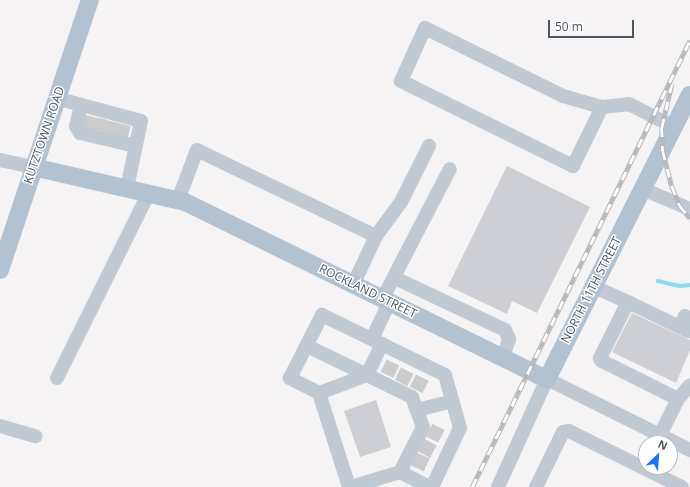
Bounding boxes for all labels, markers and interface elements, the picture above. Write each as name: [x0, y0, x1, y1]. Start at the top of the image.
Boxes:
scale bar: [550, 12, 636, 38]
text: 50 m: [555, 18, 583, 35]
street label: KUTZTOWN ROAD: [21, 85, 67, 185]
street label: NORTH 11TH STREET: [558, 235, 624, 345]
street label: ROCKLAND STREET: [317, 261, 419, 321]
north arrow: [638, 435, 678, 475]
text: N: [656, 436, 670, 453]

